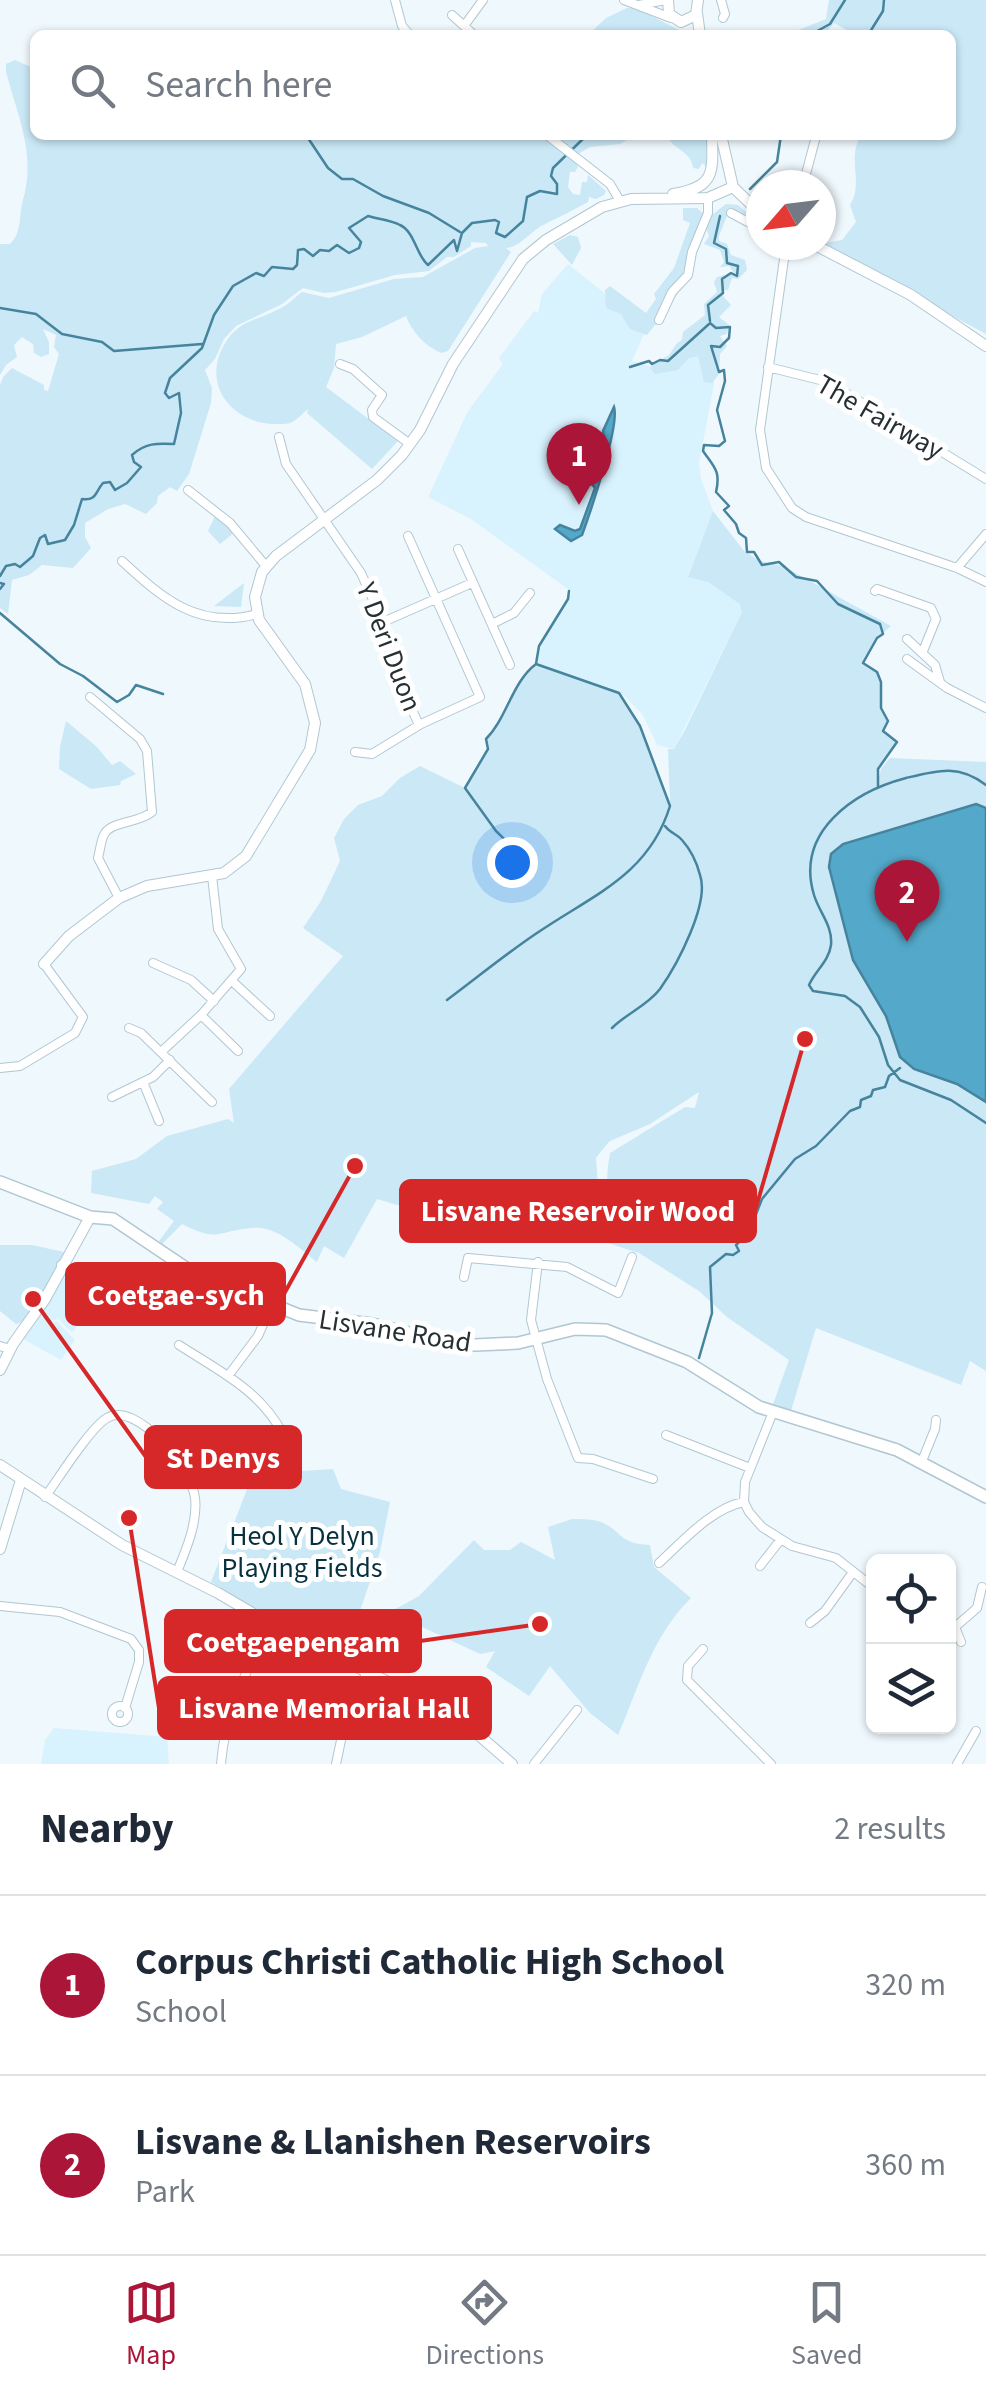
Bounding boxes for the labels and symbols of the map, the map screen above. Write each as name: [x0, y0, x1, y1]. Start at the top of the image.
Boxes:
north arrow: [746, 170, 836, 260]
street label: The Fairway: [809, 364, 951, 470]
pin: 1: [546, 422, 612, 505]
street label: Y Deri Duon: [346, 576, 432, 717]
your location: [487, 837, 538, 888]
pin: 2: [874, 860, 940, 942]
callout: Lisvane Reservoir Wood: [401, 1181, 755, 1241]
text: Lisvane Reservoir Wood: [421, 1190, 735, 1233]
callout: Coetgae-sych: [67, 1264, 284, 1324]
text: Coetgae-sych: [87, 1274, 265, 1317]
street label: Lisvane Road: [316, 1299, 474, 1363]
callout: St Denys: [146, 1427, 300, 1487]
text: St Denys: [166, 1437, 280, 1480]
park label: Heol Y Delyn Playing Fields: [221, 1516, 383, 1588]
callout: Coetgaepengam: [166, 1611, 420, 1671]
text: Coetgaepengam: [186, 1621, 400, 1664]
callout: Lisvane Memorial Hall: [159, 1678, 490, 1738]
text: Lisvane Memorial Hall: [178, 1687, 470, 1730]

